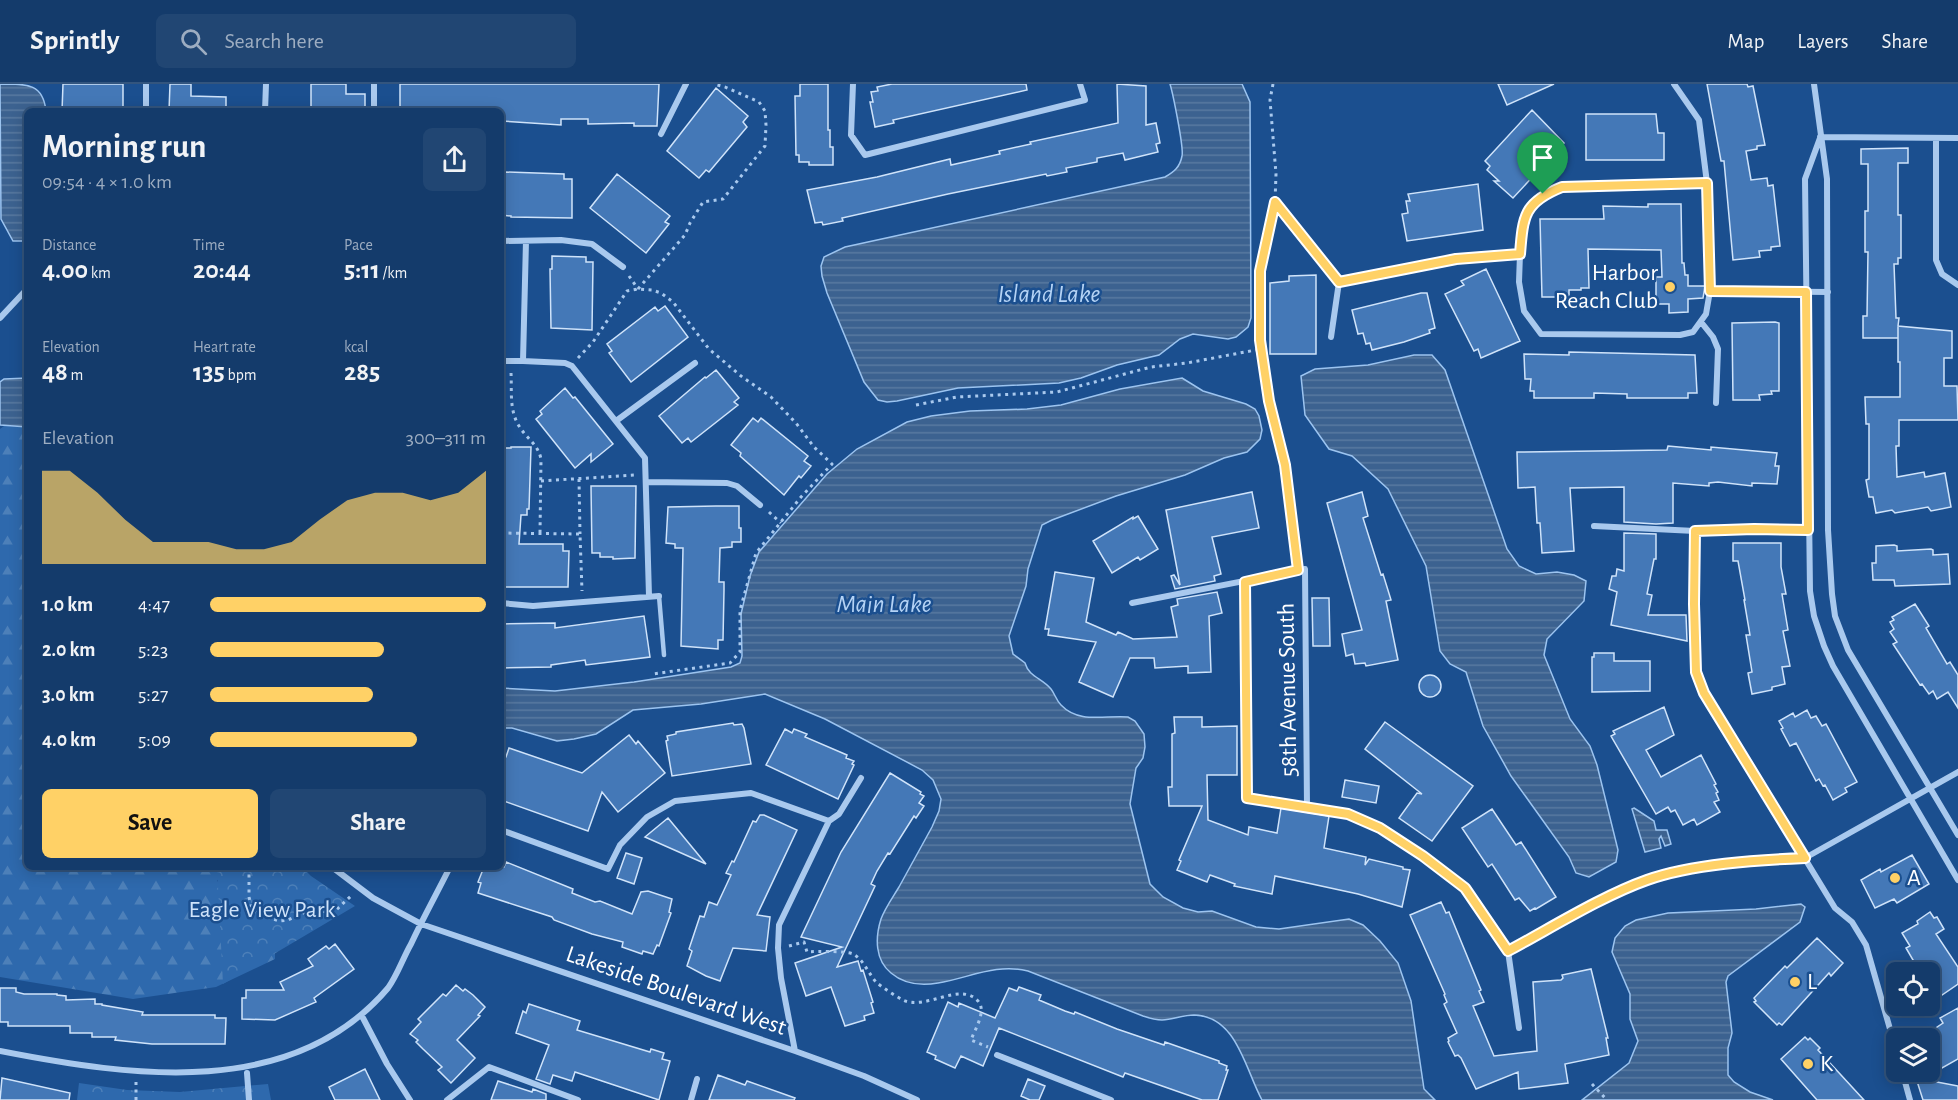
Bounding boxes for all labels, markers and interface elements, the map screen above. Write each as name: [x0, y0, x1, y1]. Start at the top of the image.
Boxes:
search box: [156, 14, 576, 68]
icon: search: [177, 25, 210, 58]
text: Sprintly: [30, 27, 120, 55]
text: Search here: [225, 30, 324, 52]
text: Map: [1728, 31, 1764, 52]
text: Layers: [1797, 31, 1848, 52]
text: Share: [1881, 31, 1928, 52]
button: share: [423, 128, 486, 191]
text: Morning run: [42, 131, 206, 164]
pin: [1517, 132, 1568, 194]
icon: arrive: [1526, 141, 1559, 174]
text: 09:54 · 4 × 1.0 km: [42, 172, 172, 192]
text: Distance: [42, 237, 96, 253]
text: Time: [193, 237, 225, 253]
text: Pace: [344, 237, 373, 253]
text: 4.00: [42, 257, 88, 283]
text: 20:44: [193, 257, 251, 283]
text: 5:11: [344, 257, 380, 283]
place label: Harbor Reach Club: [1555, 261, 1658, 313]
text: km: [88, 265, 111, 281]
text: /km: [380, 265, 407, 281]
marker: Harbor Reach Club: [1663, 280, 1677, 294]
water label: Island Lake: [998, 281, 1101, 307]
text: Elevation: [42, 339, 100, 355]
text: Heart rate: [193, 339, 256, 355]
text: kcal: [344, 339, 368, 355]
text: 48: [42, 359, 68, 385]
text: 135: [193, 359, 225, 385]
text: 285: [344, 359, 380, 385]
text: m: [68, 367, 83, 383]
text: bpm: [225, 367, 256, 383]
text: Elevation: [42, 428, 114, 448]
text: 300–311 m: [406, 428, 486, 448]
water label: Main Lake: [836, 591, 932, 617]
text: 1.0 km: [42, 595, 93, 615]
text: 4:47: [138, 595, 170, 615]
street label: 58th Avenue South: [1274, 603, 1302, 777]
text: 2.0 km: [42, 640, 95, 660]
text: 5:23: [138, 640, 168, 660]
text: 3.0 km: [42, 685, 95, 705]
text: 5:27: [138, 685, 168, 705]
text: 4.0 km: [42, 730, 96, 750]
text: 5:09: [138, 730, 171, 750]
button: Save: [42, 789, 258, 858]
button: Share: [270, 789, 486, 858]
place label: A: [1907, 866, 1921, 890]
marker: A: [1888, 871, 1902, 885]
park label: Eagle View Park: [189, 898, 335, 922]
street label: Lakeside Boulevard West: [563, 942, 790, 1040]
map controls: [1886, 962, 1940, 1082]
button: locate: [1886, 962, 1940, 1016]
place label: L: [1807, 970, 1817, 994]
marker: L: [1788, 975, 1802, 989]
button: layers: [1886, 1028, 1940, 1082]
place label: K: [1820, 1052, 1834, 1076]
marker: K: [1801, 1057, 1815, 1071]

